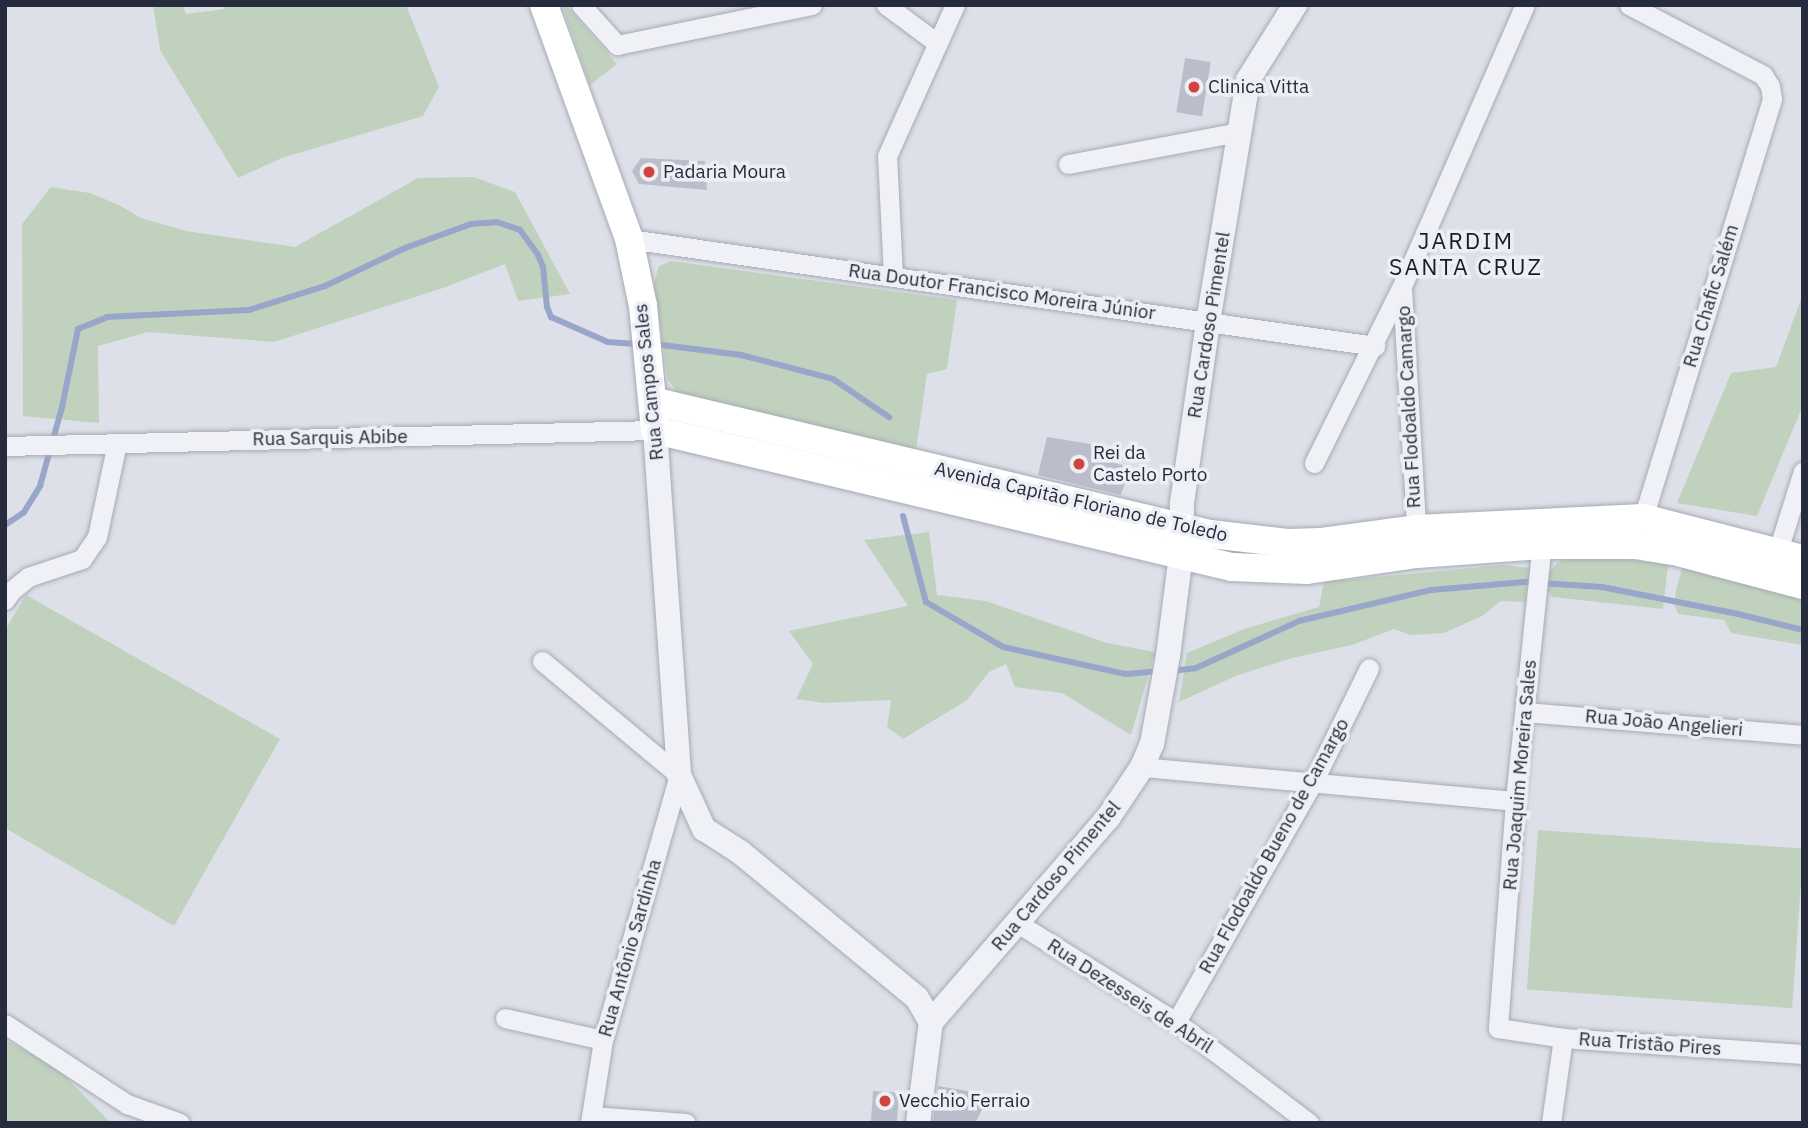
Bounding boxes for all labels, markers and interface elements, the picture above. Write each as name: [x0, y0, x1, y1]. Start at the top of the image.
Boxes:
place label: Clinica Vitta: [1208, 76, 1309, 98]
marker: Clinica Vitta: [1186, 79, 1202, 95]
place label: Padaria Moura: [663, 161, 786, 183]
marker: Padaria Moura: [641, 164, 657, 180]
street label: Rua Chafic Salém: [1678, 222, 1744, 370]
district label: JARDIM SANTA CRUZ: [1390, 226, 1542, 280]
street label: Rua Cardoso Pimentel: [1183, 230, 1235, 420]
street label: Rua Doutor Francisco Moreira Júnior: [847, 259, 1157, 325]
street label: Rua Campos Sales: [629, 302, 669, 462]
street label: Rua Flodoaldo Camargo: [1392, 305, 1426, 509]
street label: Rua Sarquis Abibe: [252, 425, 408, 451]
place label: Rei da Castelo Porto: [1093, 442, 1207, 486]
marker: Rei da Castelo Porto: [1071, 456, 1087, 472]
street label: Avenida Capitão Floriano de Toledo: [932, 457, 1230, 547]
street label: Rua Joaquim Moreira Sales: [1499, 659, 1541, 891]
street label: Rua João Angelieri: [1584, 705, 1744, 741]
street label: Rua Flodoaldo Bueno de Camargo: [1194, 714, 1354, 978]
street label: Rua Cardoso Pimentel: [987, 796, 1125, 956]
street label: Rua Antônio Sardinha: [594, 856, 666, 1040]
street label: Rua Dezesseis de Abril: [1043, 934, 1217, 1058]
street label: Rua Tristão Pires: [1578, 1028, 1722, 1060]
place label: Vecchio Ferraio: [899, 1090, 1030, 1112]
marker: Vecchio Ferraio: [877, 1093, 893, 1109]

